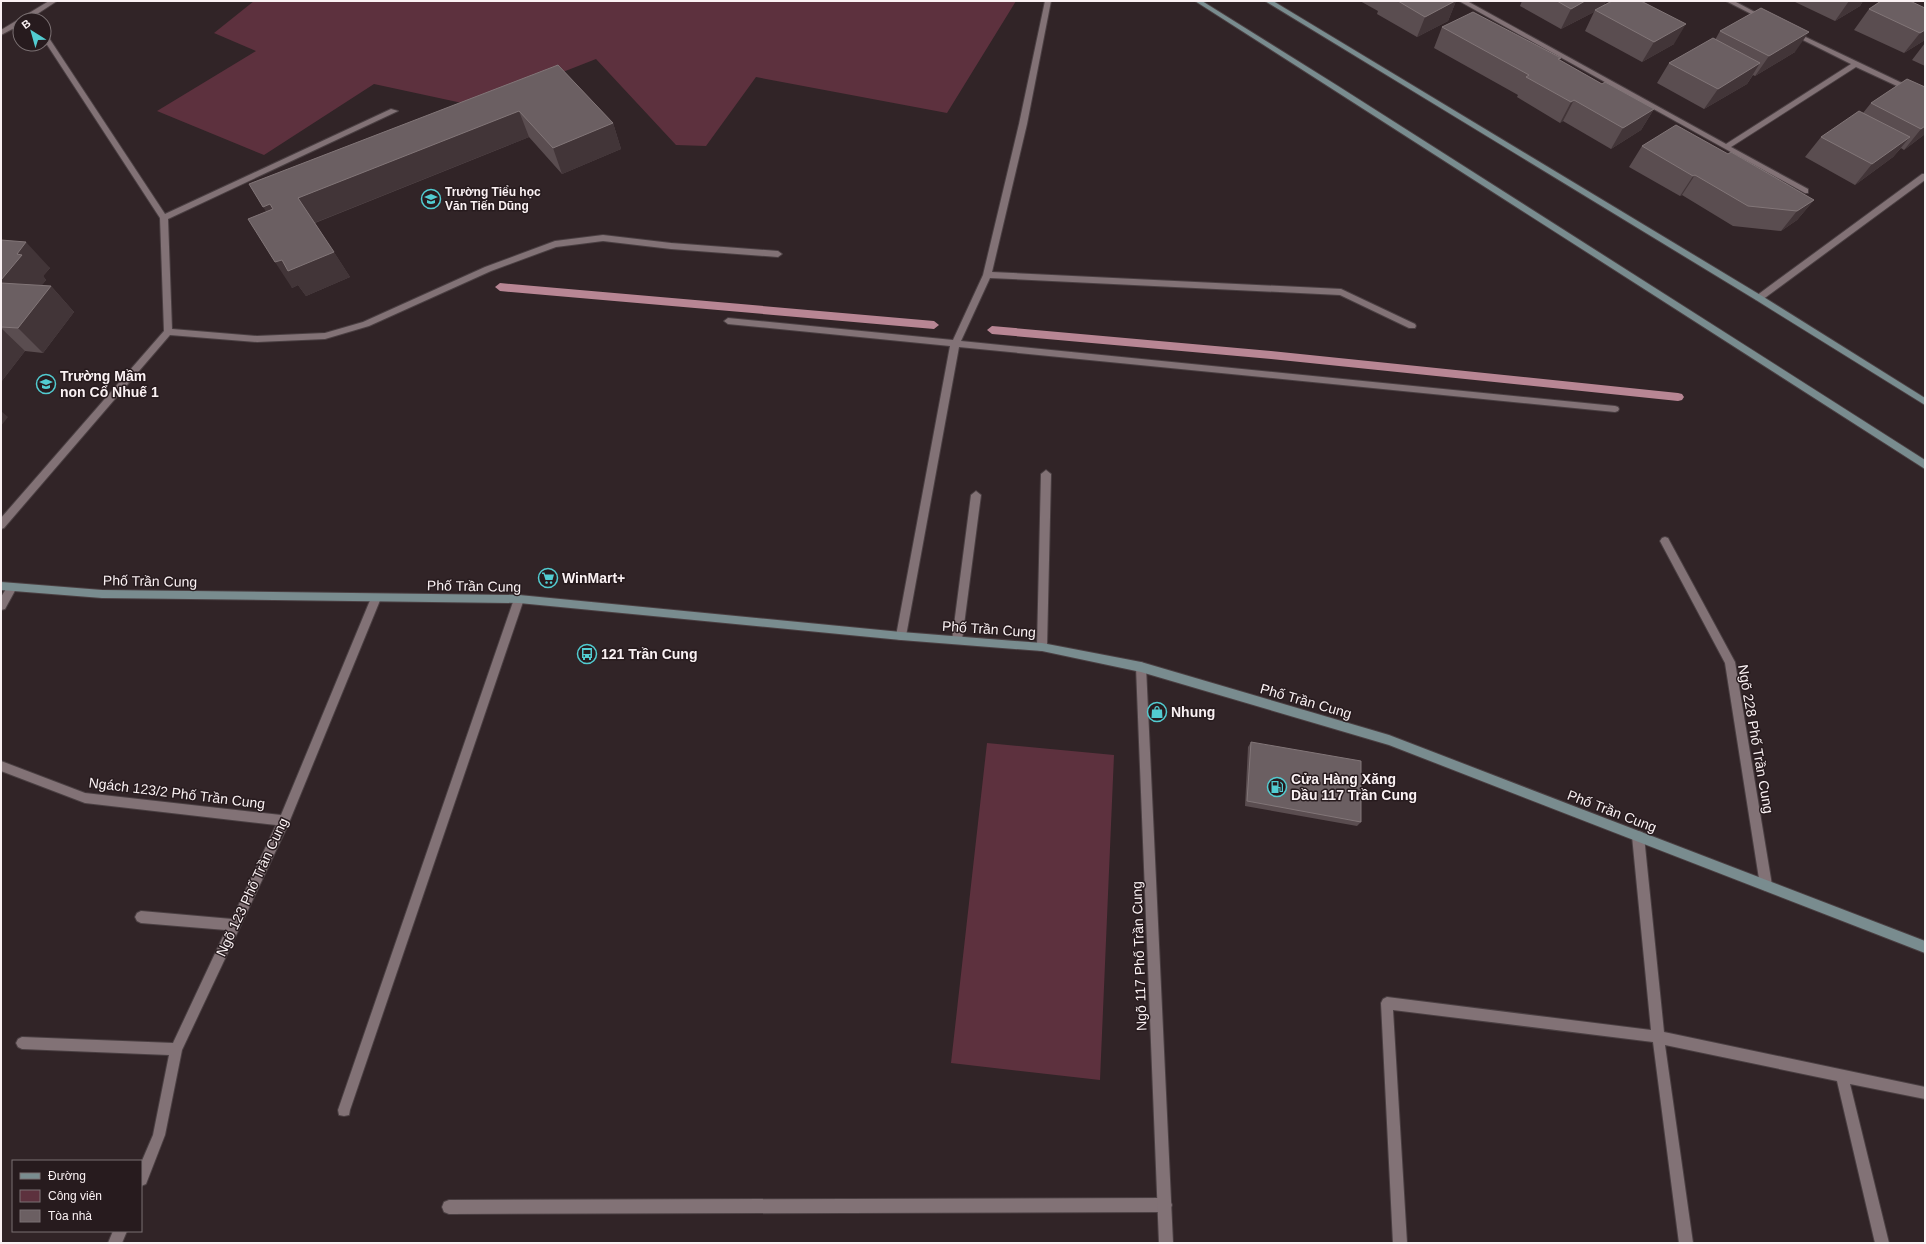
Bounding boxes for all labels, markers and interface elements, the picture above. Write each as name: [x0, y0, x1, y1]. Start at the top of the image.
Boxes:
north arrow: [12, 12, 52, 52]
text: B: [19, 17, 33, 31]
place label: Trường Tiểu học Văn Tiến Dũng: [445, 185, 541, 213]
school or university icon: Trường Tiểu học Văn Tiến Dũng: [420, 188, 442, 210]
place label: Trường Mầm non Cổ Nhuế 1: [60, 368, 159, 400]
school or university icon: Trường Mầm non Cổ Nhuế 1: [35, 373, 57, 395]
supermarket icon: WinMart+: [537, 567, 559, 589]
place label: WinMart+: [562, 570, 625, 586]
street label: Phố Trần Cung: [103, 572, 197, 590]
street label: Phố Trần Cung: [427, 577, 521, 595]
street label: Phố Trần Cung: [941, 618, 1037, 640]
bus stop icon: 121 Trần Cung: [576, 643, 598, 665]
place label: 121 Trần Cung: [601, 646, 697, 662]
street label: Ngõ 228 Phố Trần Cung: [1735, 663, 1777, 815]
street label: Phố Trần Cung: [1259, 680, 1353, 722]
shop icon: Nhung: [1146, 701, 1168, 723]
place label: Nhung: [1171, 704, 1215, 720]
place label: Cửa Hàng Xăng Dầu 117 Trần Cung: [1291, 771, 1417, 803]
street label: Ngách 123/2 Phố Trần Cung: [88, 774, 266, 812]
fuel station icon: Cửa Hàng Xăng Dầu 117 Trần Cung: [1266, 776, 1288, 798]
street label: Phố Trần Cung: [1565, 787, 1659, 835]
street label: Ngõ 123 Phố Trần Cung: [213, 815, 291, 959]
street label: Ngõ 117 Phố Trần Cung: [1128, 881, 1150, 1031]
legend: [12, 1160, 142, 1232]
text: Đường: [48, 1169, 86, 1183]
text: Công viên: [48, 1189, 102, 1203]
text: Tòa nhà: [48, 1209, 92, 1223]

